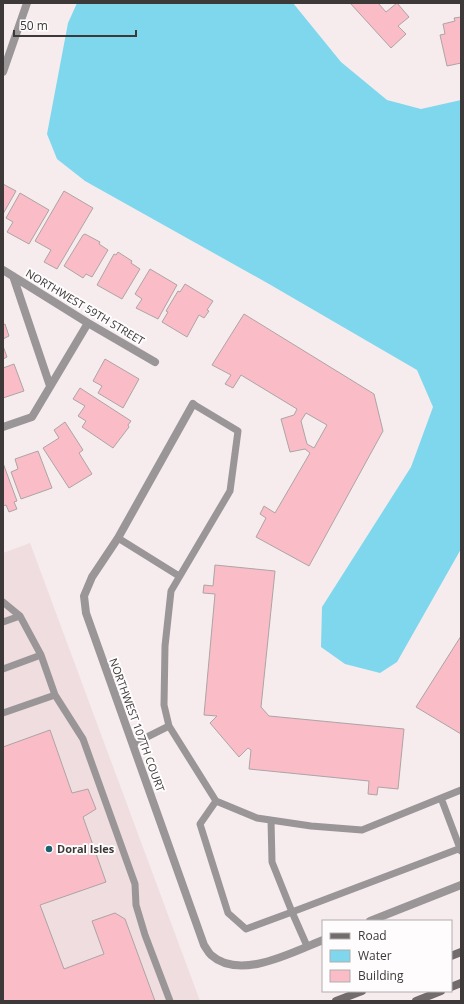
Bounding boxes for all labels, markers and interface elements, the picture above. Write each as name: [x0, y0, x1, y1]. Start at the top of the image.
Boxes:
scale bar: [14, 12, 136, 38]
text: 50 m: [20, 17, 48, 34]
street label: NORTHWEST 59TH STREET: [23, 265, 147, 348]
street label: NORTHWEST 107TH COURT: [106, 656, 169, 794]
place label: Doral Isles: [57, 841, 115, 856]
marker: Doral Isles: [44, 844, 54, 854]
legend: [322, 920, 452, 992]
text: Road: [358, 927, 387, 944]
text: Water: [358, 947, 392, 964]
text: Building: [358, 967, 404, 984]

